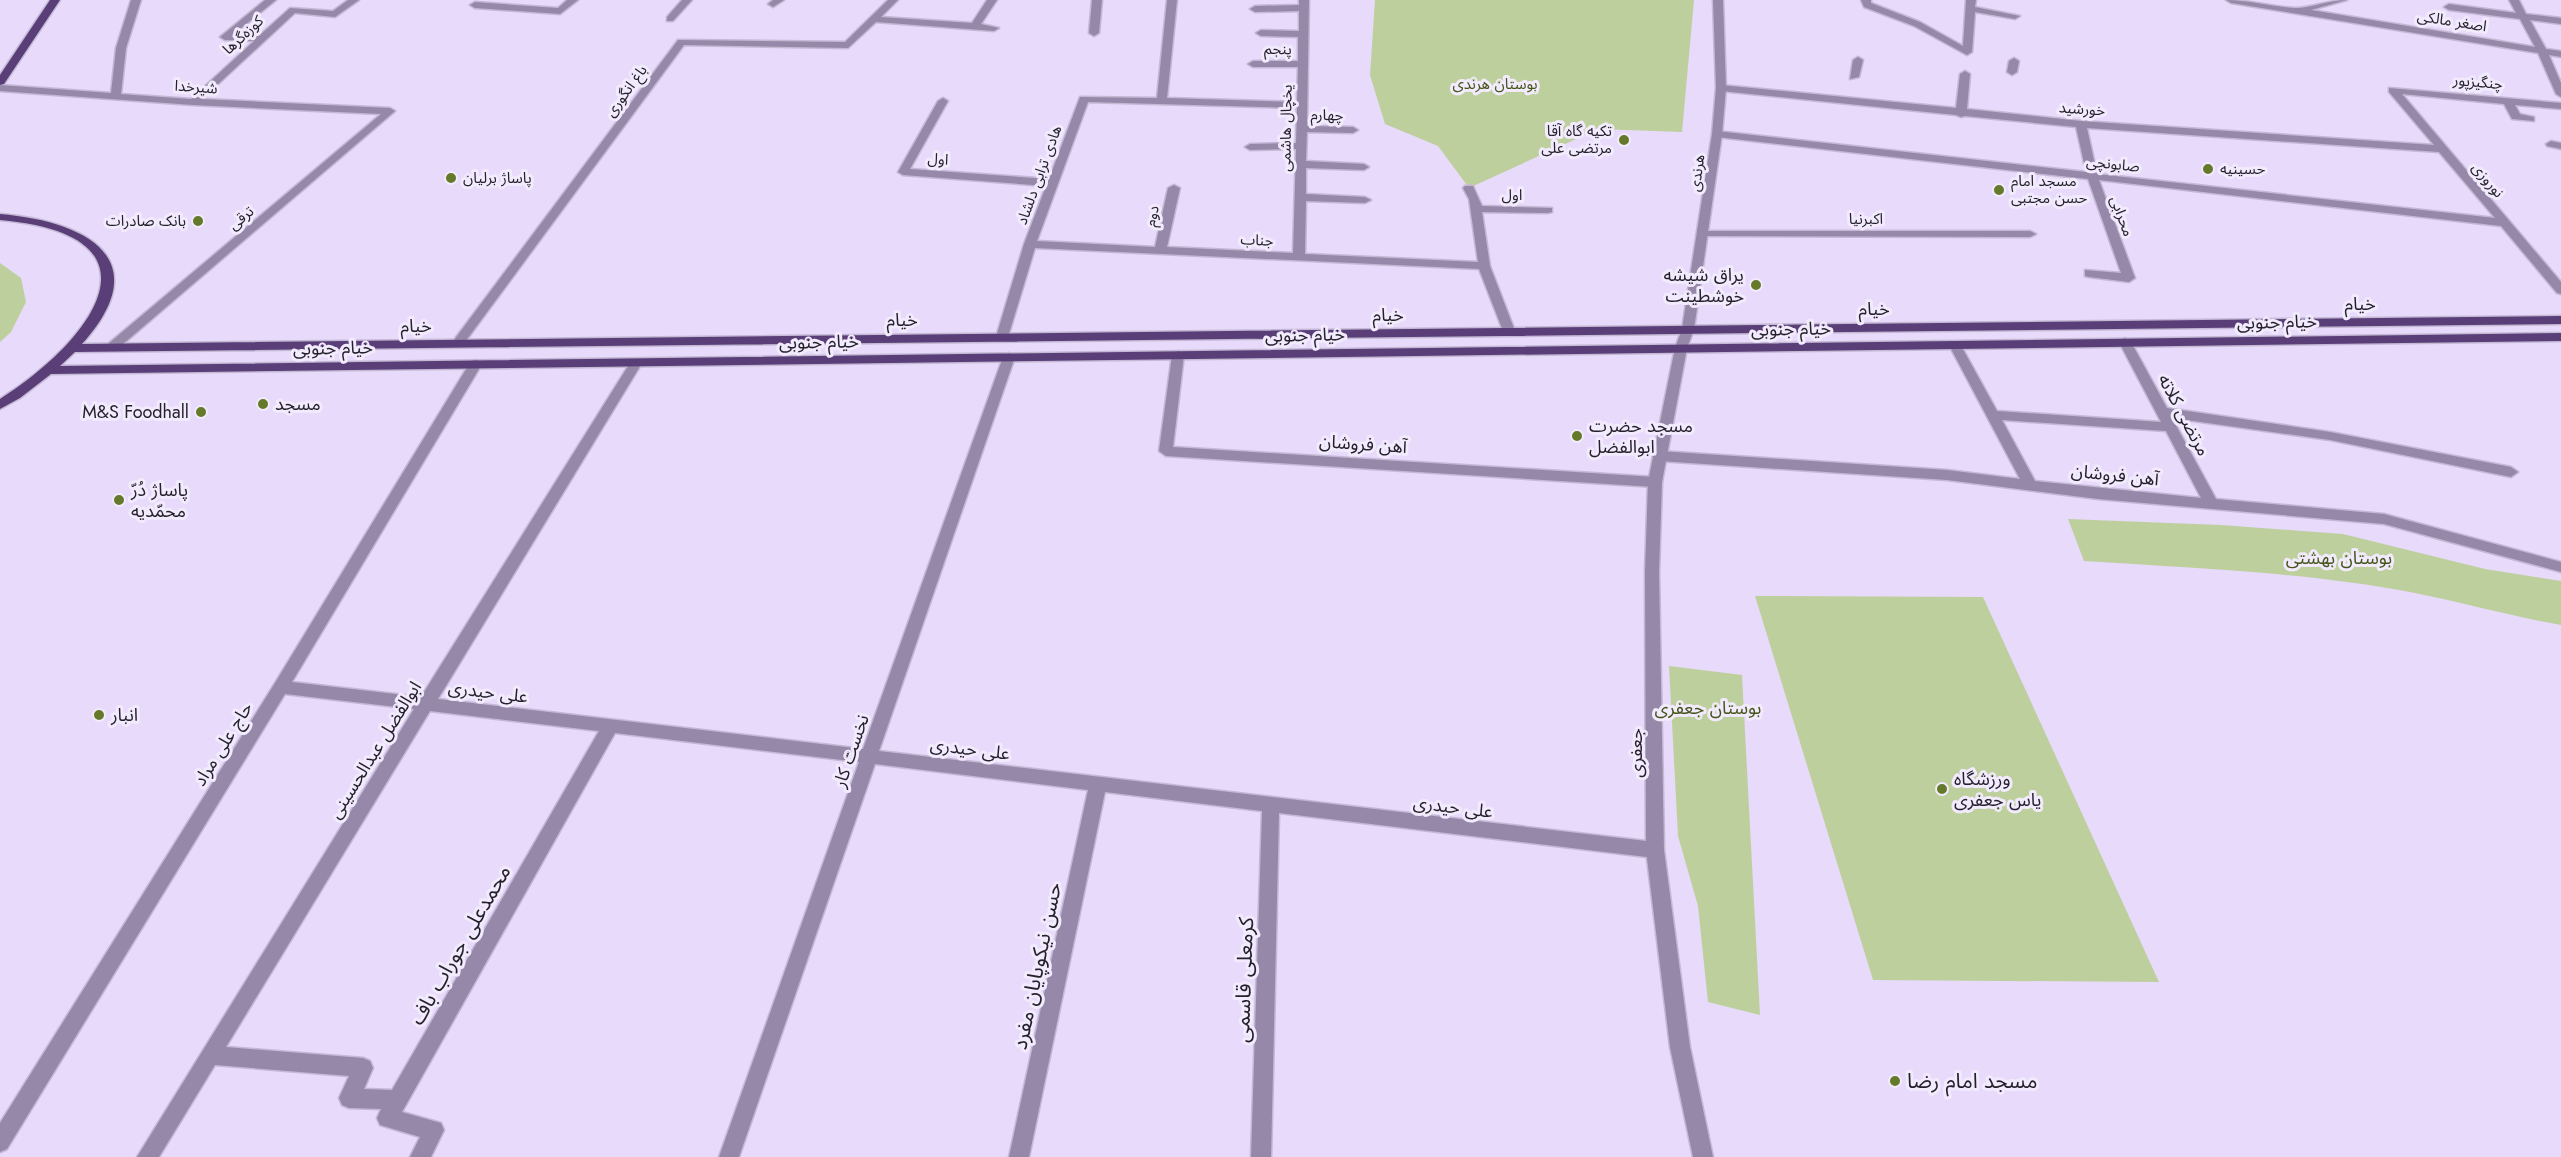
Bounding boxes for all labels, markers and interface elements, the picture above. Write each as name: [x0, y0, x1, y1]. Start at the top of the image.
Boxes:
street label: اصغر مالکی: [2416, 5, 2488, 37]
street label: کوزه‌گرها: [218, 10, 269, 60]
street label: پنجم: [1264, 38, 1292, 60]
street label: باغ انگوری: [600, 60, 653, 122]
street label: چنگیزپور: [2451, 69, 2504, 95]
park label: بوستان هرندی: [1452, 73, 1538, 95]
street label: شیرخدا: [174, 75, 218, 99]
street label: یخچال هاشمی: [1274, 84, 1298, 172]
street label: خورشید: [2058, 96, 2106, 122]
street label: چهارم: [1310, 104, 1344, 126]
place label: تکیه گاه آقا مرتضی علی: [1541, 120, 1612, 159]
street label: هادی ترابی دلشاد: [1011, 122, 1067, 228]
marker: تکیه گاه آقا مرتضی علی: [1617, 133, 1631, 147]
street label: اول: [927, 147, 949, 171]
street label: صابونچی: [2085, 150, 2141, 178]
street label: هرندی: [1683, 153, 1711, 193]
place label: حسینیه: [2220, 158, 2265, 180]
street label: نوروزی: [2467, 158, 2509, 202]
marker: حسینیه: [2201, 162, 2215, 176]
place label: پاساژ برلیان: [463, 167, 532, 189]
place label: مسجد امام حسن مجتبی: [2011, 170, 2087, 209]
marker: پاساژ برلیان: [444, 171, 458, 185]
marker: مسجد امام حسن مجتبی: [1992, 183, 2006, 197]
street label: اول: [1501, 184, 1523, 206]
street label: محرابی: [2105, 193, 2139, 239]
street label: ترقی: [223, 201, 259, 235]
street label: دوم: [1139, 203, 1165, 229]
street label: اکبرنیا: [1849, 208, 1883, 230]
place label: بانک صادرات: [106, 210, 186, 232]
marker: بانک صادرات: [191, 214, 205, 228]
street label: جناب: [1240, 228, 1274, 252]
place label: یراق شیشه خوشطینت: [1663, 262, 1744, 309]
marker: یراق شیشه خوشطینت: [1749, 278, 1763, 292]
street label: خیام: [2344, 291, 2376, 318]
street label: خیام: [1858, 296, 1890, 323]
street label: خیام: [1372, 302, 1404, 329]
street label: خیام: [886, 307, 918, 334]
street label: خیام جنوبی: [2237, 308, 2317, 337]
street label: خیام: [400, 313, 432, 340]
street label: خیام جنوبی: [1751, 315, 1831, 344]
street label: خیام جنوبی: [1265, 321, 1345, 350]
street label: خیام جنوبی: [779, 328, 859, 357]
street label: خیام جنوبی: [293, 334, 373, 363]
street label: مرتضی کلاته: [2152, 369, 2216, 461]
place label: مسجد: [275, 391, 321, 417]
marker: مسجد: [256, 397, 270, 411]
place label: M&S Foodhall: [82, 399, 189, 425]
marker: M&S Foodhall: [194, 405, 208, 419]
place label: مسجد حضرت ابوالفضل: [1589, 413, 1693, 460]
street label: آهن فروشان: [1318, 428, 1409, 460]
marker: مسجد حضرت ابوالفضل: [1570, 429, 1584, 443]
street label: آهن فروشان: [2070, 457, 2161, 493]
place label: پاساژ دُرّ محمّدیه: [130, 477, 188, 524]
marker: پاساژ دُرّ محمّدیه: [112, 493, 126, 507]
park label: بوستان بهشتی: [2286, 545, 2392, 571]
street label: علی حیدری: [447, 674, 529, 710]
street label: ابوالفضل عبدالحسینی: [322, 676, 428, 824]
park label: بوستان جعفری: [1655, 695, 1761, 721]
street label: حاج علی مراد: [187, 697, 259, 791]
place label: انبار: [110, 702, 138, 728]
marker: انبار: [92, 708, 106, 722]
street label: نخست کار: [826, 711, 876, 792]
street label: جعفری: [1623, 728, 1649, 778]
street label: علی حیدری: [929, 731, 1011, 767]
place label: ورزشگاه یاس جعفری: [1954, 766, 2041, 813]
marker: ورزشگاه یاس جعفری: [1935, 782, 1949, 796]
street label: علی حیدری: [1412, 789, 1494, 825]
street label: محمدعلی جوراب باف: [402, 859, 518, 1031]
street label: حسن نیکوپایان مفرد: [1005, 879, 1069, 1053]
street label: کرمعلی قاسمی: [1227, 916, 1261, 1043]
place label: مسجد امام رضا: [1907, 1066, 2037, 1097]
marker: مسجد امام رضا: [1888, 1074, 1902, 1088]

